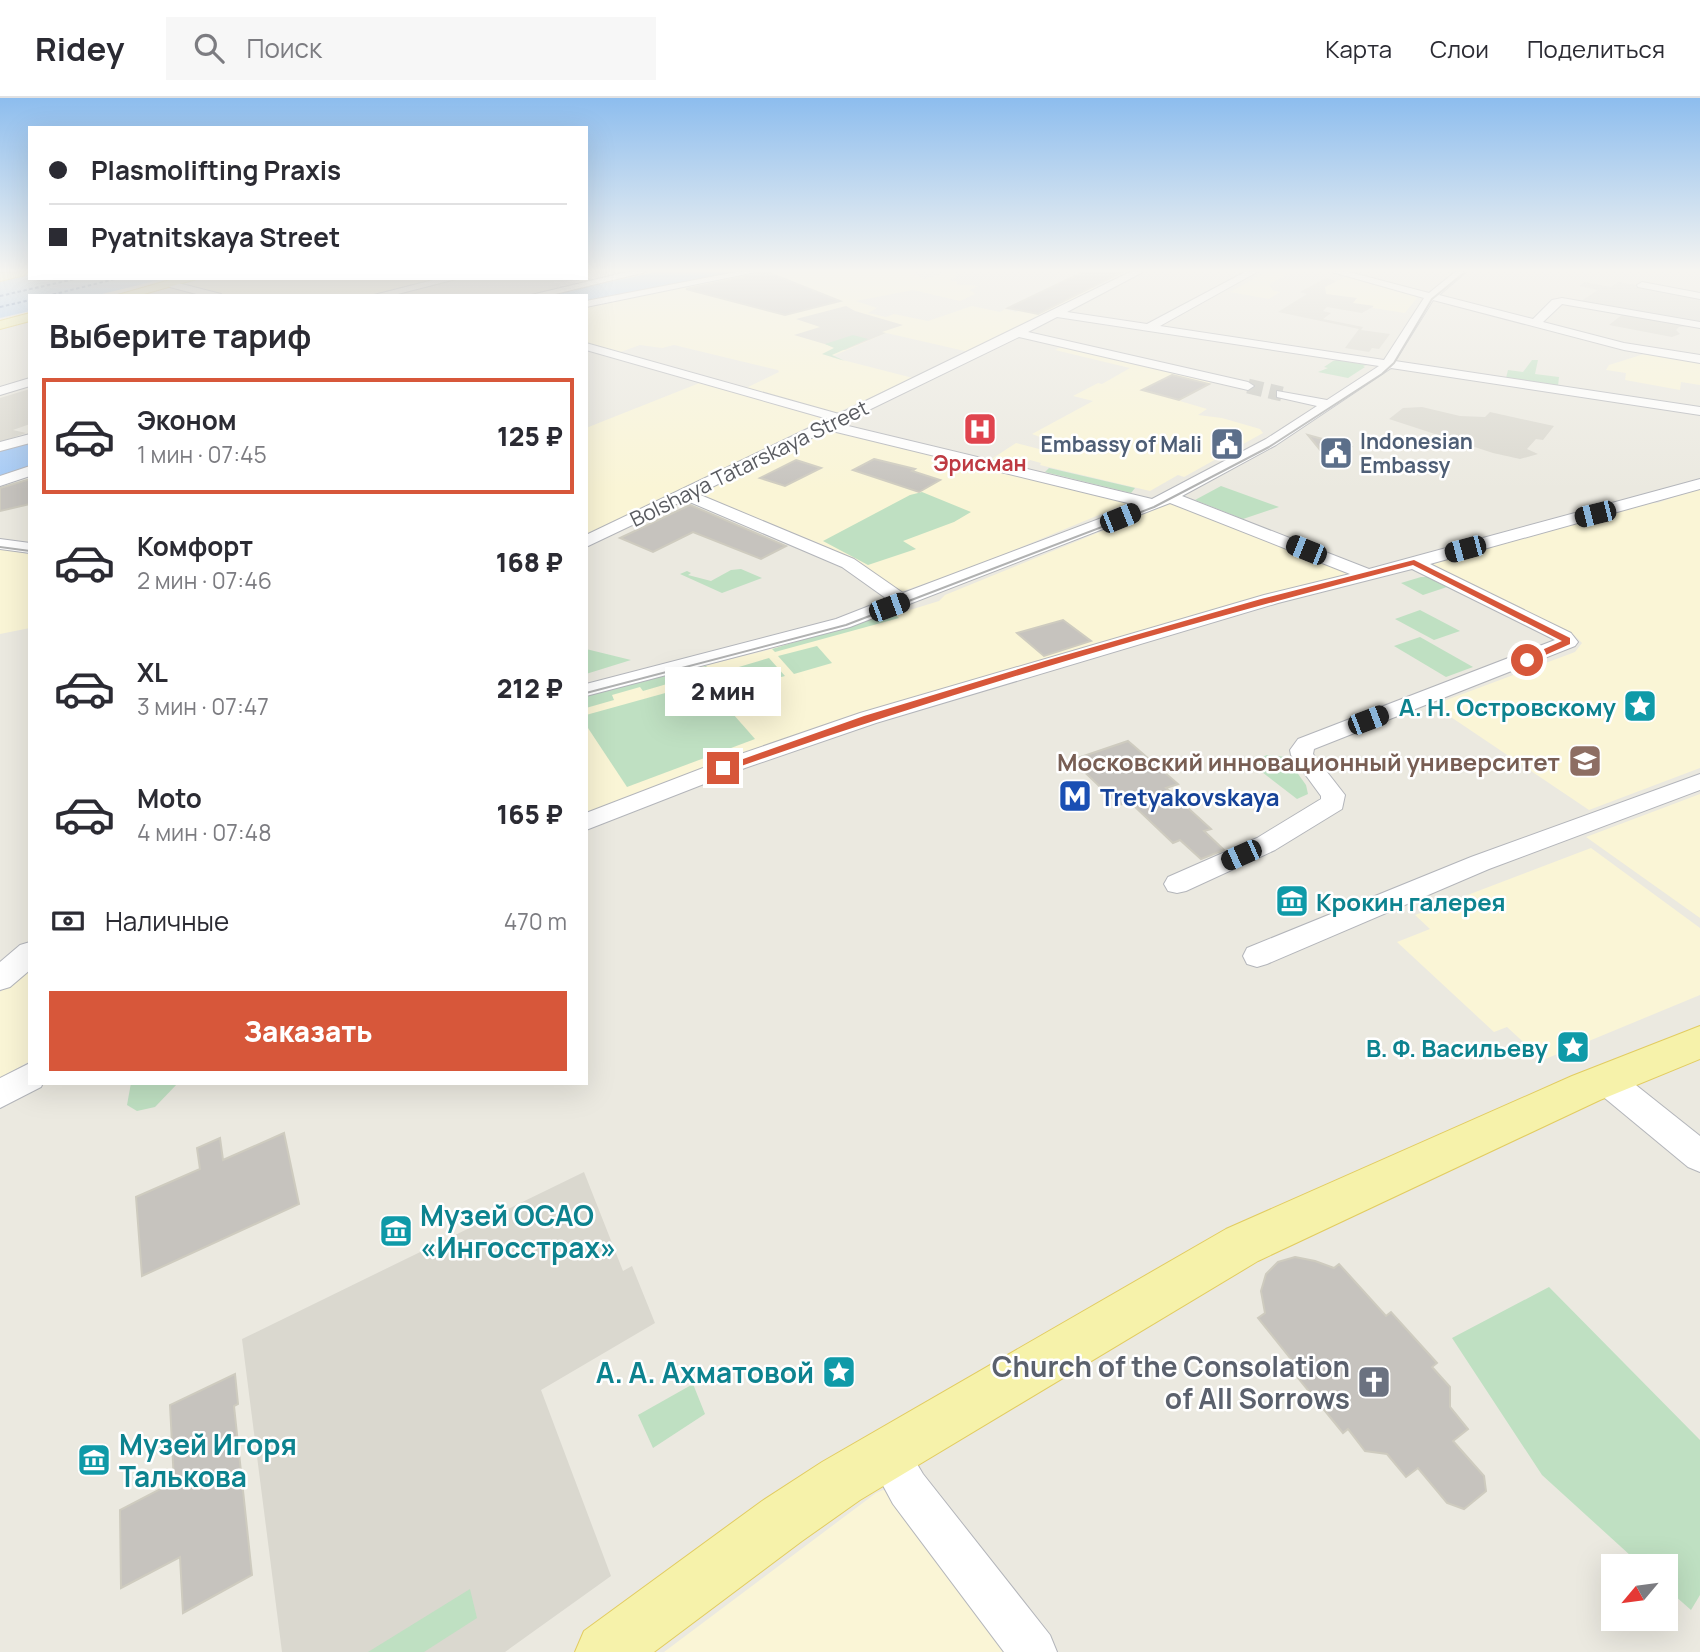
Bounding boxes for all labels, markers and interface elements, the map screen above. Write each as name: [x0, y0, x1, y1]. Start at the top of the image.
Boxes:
search box: [166, 17, 656, 80]
text: Ridey: [35, 26, 124, 71]
icon: search: [190, 29, 228, 67]
text: Поиск: [246, 30, 322, 66]
text: Карта: [1325, 32, 1392, 65]
text: Слои: [1430, 32, 1489, 65]
text: Поделиться: [1527, 32, 1665, 65]
text: Plasmolifting Praxis: [91, 152, 341, 188]
text: Pyatnitskaya Street: [91, 219, 340, 255]
text: Выберите тариф: [49, 314, 311, 358]
street label: Bolshaya Tatarskaya Street: [625, 393, 873, 533]
text: Эконом: [137, 402, 237, 438]
icon: car: [53, 405, 116, 468]
hospital icon: Эрисман: [961, 410, 999, 448]
text: 125 ₽: [497, 418, 563, 454]
public building icon: Embassy of Mali: [1208, 425, 1246, 463]
place label: Indonesian Embassy: [1360, 427, 1473, 479]
place label: Embassy of Mali: [1041, 430, 1202, 458]
public building icon: Indonesian Embassy: [1317, 434, 1355, 472]
text: 1 мин · 07:45: [137, 438, 267, 470]
place label: Эрисман: [933, 449, 1027, 477]
car: [1573, 499, 1618, 529]
car: [1097, 500, 1144, 536]
text: Комфорт: [137, 528, 253, 564]
icon: car: [53, 531, 116, 594]
car: [1283, 532, 1330, 568]
car: [1442, 533, 1489, 565]
text: 168 ₽: [496, 544, 563, 580]
text: 2 мин · 07:46: [137, 564, 272, 596]
car: [866, 590, 913, 624]
route start: [1511, 644, 1543, 676]
text: XL: [137, 654, 168, 690]
icon: car: [53, 657, 116, 720]
callout: 2 мин: [665, 666, 781, 716]
text: 212 ₽: [497, 670, 563, 706]
text: 2 мин: [691, 675, 755, 707]
place icon: А. Н. Островскому: [1621, 687, 1659, 725]
text: 3 мин · 07:47: [137, 690, 269, 722]
place label: А. Н. Островскому: [1399, 690, 1617, 723]
car: [1345, 703, 1392, 737]
school or university icon: Московский инновационный университет: [1566, 742, 1604, 780]
place label: Московский инновационный университет: [1057, 745, 1560, 778]
route end: [707, 752, 739, 784]
metro station icon: Tretyakovskaya: [1056, 777, 1094, 815]
text: Moto: [137, 780, 202, 816]
place label: Tretyakovskaya: [1100, 780, 1280, 813]
icon: car: [53, 783, 116, 846]
text: 165 ₽: [497, 796, 563, 832]
text: 4 мин · 07:48: [137, 816, 272, 848]
car: [1218, 837, 1265, 873]
museum icon: Крокин галерея: [1273, 882, 1311, 920]
place label: Крокин галерея: [1316, 885, 1505, 918]
icon: cash: [49, 902, 87, 940]
text: Наличные: [105, 903, 229, 939]
text: 470 m: [504, 905, 567, 937]
button: Заказать: [49, 991, 567, 1071]
place icon: В. Ф. Васильеву: [1554, 1028, 1592, 1066]
place label: В. Ф. Васильеву: [1366, 1031, 1549, 1064]
place label: Музей ОСАО «Ингосстрах»: [420, 1196, 616, 1266]
museum icon: Музей ОСАО «Ингосстрах»: [377, 1212, 415, 1250]
place label: Church of the Consolation of All Sorrows: [992, 1347, 1350, 1417]
place label: А. А. Ахматовой: [596, 1353, 814, 1391]
place icon: А. А. Ахматовой: [820, 1353, 858, 1391]
church icon: Church of the Consolation of All Sorrows: [1355, 1363, 1393, 1401]
place label: Музей Игоря Талькова: [119, 1425, 297, 1495]
museum icon: Музей Игоря Талькова: [75, 1441, 113, 1479]
north arrow: [1601, 1554, 1678, 1631]
map controls: [1601, 1554, 1678, 1631]

